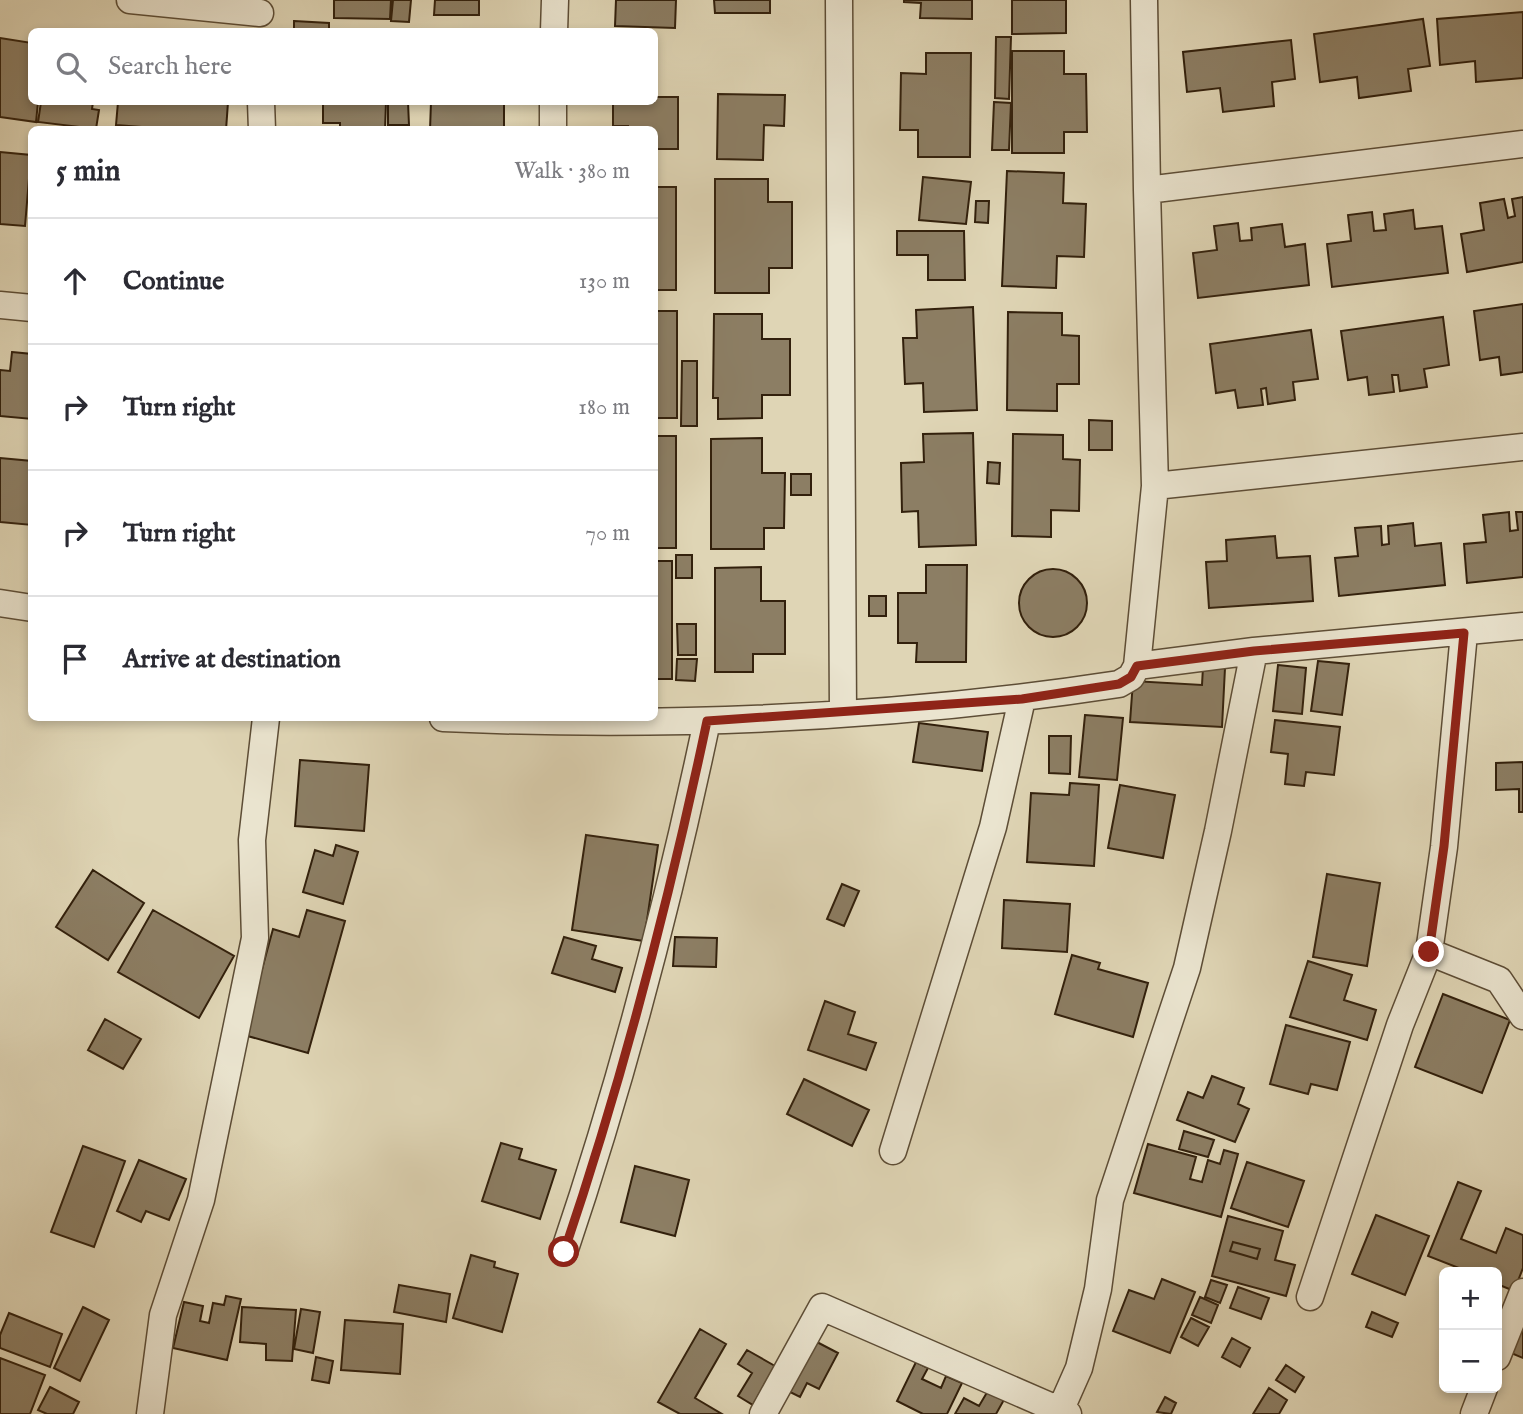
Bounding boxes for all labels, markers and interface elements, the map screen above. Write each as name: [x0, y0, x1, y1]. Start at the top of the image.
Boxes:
search box: [28, 28, 658, 105]
icon: search: [52, 48, 90, 86]
text: Search here: [108, 50, 232, 83]
text: 5 min: [56, 153, 121, 191]
text: Walk · 380 m: [514, 157, 630, 186]
icon: ahead: [56, 262, 94, 300]
text: Continue: [123, 265, 224, 298]
text: 130 m: [579, 267, 630, 296]
icon: right: [56, 388, 94, 426]
text: Turn right: [123, 391, 236, 424]
text: 180 m: [578, 393, 630, 422]
icon: right: [56, 514, 94, 552]
text: Turn right: [123, 517, 236, 550]
text: 70 m: [585, 519, 630, 548]
icon: arrive: [56, 640, 94, 678]
text: Arrive at destination: [123, 643, 341, 676]
route end: [1413, 936, 1444, 967]
route start: [548, 1236, 579, 1267]
map controls: [1439, 1267, 1502, 1393]
button: +: [1439, 1267, 1502, 1330]
button: −: [1439, 1330, 1502, 1393]

